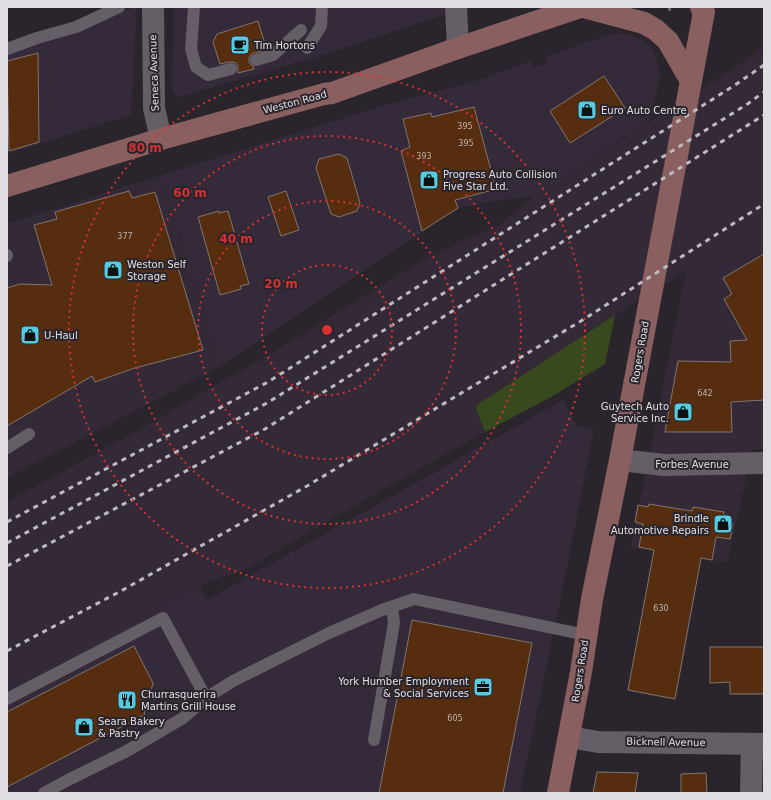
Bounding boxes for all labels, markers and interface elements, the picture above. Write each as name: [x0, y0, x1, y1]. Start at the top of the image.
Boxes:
street label: Seneca Avenue: [147, 34, 161, 112]
cafe icon: Tim Hortons: [229, 34, 251, 56]
place label: Tim Hortons: [253, 40, 315, 51]
street label: Weston Road: [262, 88, 328, 116]
shop icon: Euro Auto Centre: [576, 99, 598, 121]
place label: Euro Auto Centre: [601, 105, 687, 116]
house number: 395: [457, 122, 473, 131]
house number: 395: [458, 139, 474, 148]
text: 80 m: [128, 141, 162, 155]
house number: 393: [416, 152, 432, 161]
shop icon: Progress Auto Collision Five Star Ltd.: [418, 169, 440, 191]
place label: Progress Auto Collision Five Star Ltd.: [443, 169, 557, 192]
text: 60 m: [173, 186, 207, 200]
house number: 377: [117, 232, 133, 241]
text: 40 m: [219, 232, 253, 246]
shop icon: Weston Self Storage: [102, 259, 124, 281]
place label: Weston Self Storage: [127, 259, 186, 282]
text: 20 m: [264, 277, 298, 291]
street label: Rogers Road: [629, 320, 651, 384]
centre of rings: [320, 323, 334, 337]
shop icon: U-Haul: [19, 324, 41, 346]
place label: U-Haul: [44, 330, 78, 341]
house number: 642: [697, 389, 713, 398]
place label: Guytech Auto Service Inc.: [601, 401, 669, 424]
shop icon: Guytech Auto Service Inc.: [672, 401, 694, 423]
street label: Forbes Avenue: [655, 459, 729, 470]
place label: Brindle Automotive Repairs: [611, 513, 709, 536]
shop icon: Brindle Automotive Repairs: [712, 513, 734, 535]
house number: 630: [653, 604, 669, 613]
street label: Rogers Road: [570, 639, 590, 703]
place label: York Humber Employment & Social Services: [337, 676, 469, 699]
office icon: York Humber Employment & Social Services: [472, 676, 494, 698]
restaurant icon: Churrasquerira Martins Grill House: [116, 689, 138, 711]
place label: Churrasquerira Martins Grill House: [141, 689, 236, 712]
house number: 605: [447, 714, 463, 723]
shop icon: Seara Bakery & Pastry: [73, 716, 95, 738]
place label: Seara Bakery & Pastry: [98, 716, 165, 739]
street label: Bicknell Avenue: [626, 736, 706, 748]

